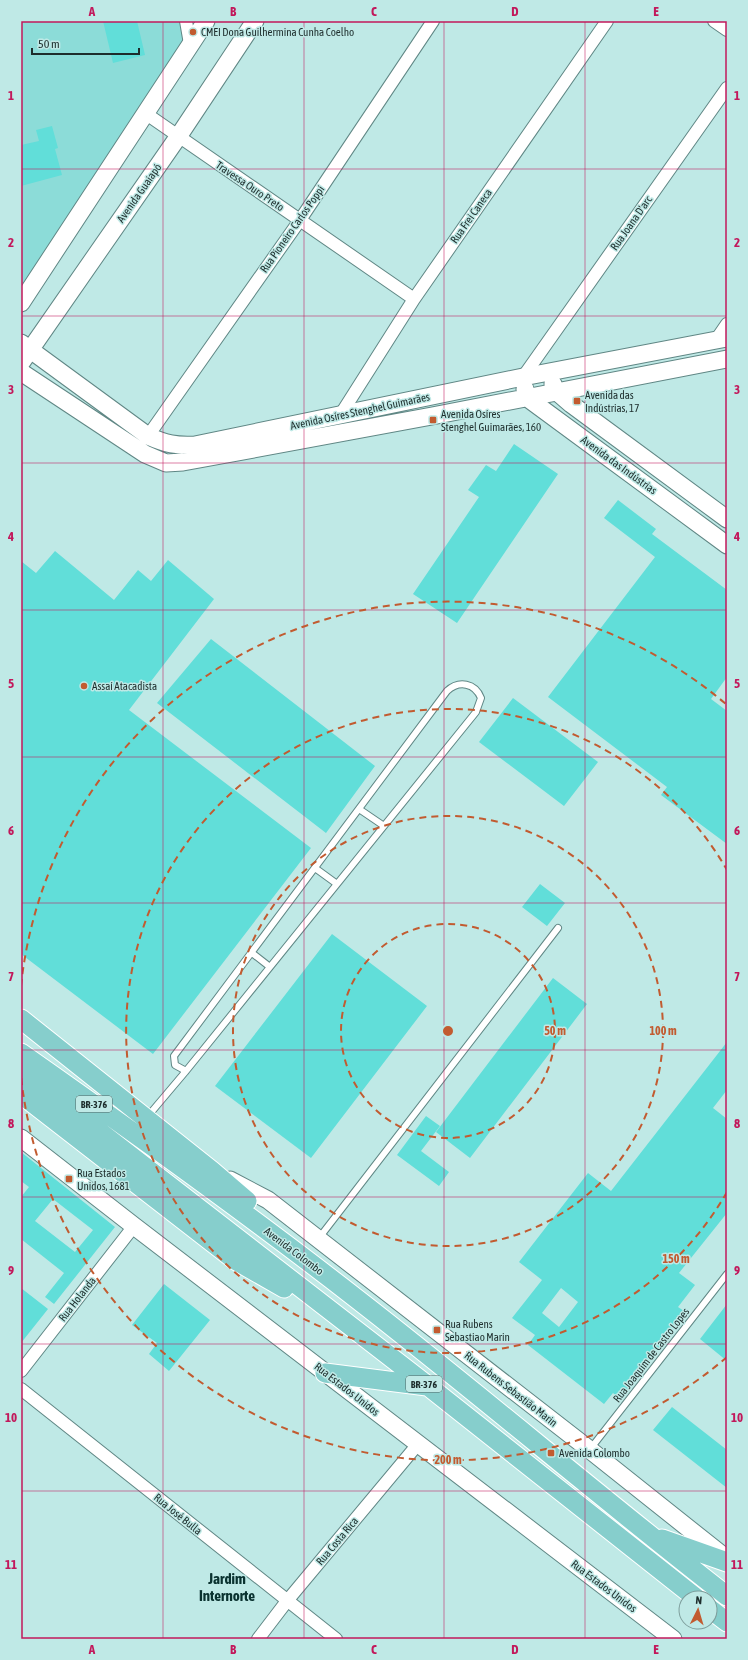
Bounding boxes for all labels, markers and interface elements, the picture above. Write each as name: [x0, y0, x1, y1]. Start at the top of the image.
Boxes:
text: A: [88, 4, 96, 19]
text: B: [230, 4, 237, 19]
text: C: [371, 4, 377, 19]
text: D: [511, 4, 519, 19]
text: E: [653, 4, 659, 19]
place label: CMEI Dona Guilhermina Cunha Coelho: [201, 26, 354, 38]
marker: CMEI Dona Guilhermina Cunha Coelho: [188, 27, 198, 37]
scale bar: [32, 30, 139, 56]
text: 50 m: [38, 37, 60, 51]
text: 1: [8, 88, 14, 103]
text: 1: [734, 88, 740, 103]
street label: Travessa Ouro Preto: [214, 159, 286, 213]
street label: Avenida Guaiapó: [114, 161, 164, 225]
street label: Rua Pioneiro Carlos Poppi: [257, 183, 327, 275]
street label: Rua Frei Caneca: [448, 187, 494, 245]
street label: Rua Joana D'arc: [608, 193, 655, 252]
text: 2: [8, 235, 14, 250]
text: 2: [734, 235, 740, 250]
text: 3: [8, 382, 14, 397]
text: 3: [734, 382, 740, 397]
place label: Avenida das Indústrias, 17: [585, 389, 639, 414]
street label: Avenida Osíres Stenghel Guimarães: [289, 390, 431, 432]
marker: Avenida das Indústrias, 17: [572, 396, 582, 406]
place label: Avenida Osíres Stenghel Guimarães, 160: [441, 408, 541, 433]
marker: Avenida Osíres Stenghel Guimarães, 160: [428, 415, 438, 425]
street label: Avenida das Indústrias: [579, 433, 659, 497]
text: 4: [7, 529, 14, 544]
text: 4: [733, 529, 740, 544]
text: 5: [8, 676, 14, 691]
text: 5: [734, 676, 740, 691]
place label: Assaí Atacadista: [92, 680, 157, 692]
marker: Assaí Atacadista: [79, 681, 89, 691]
text: 6: [8, 823, 14, 838]
text: 6: [734, 823, 740, 838]
text: 7: [8, 969, 14, 984]
text: 7: [734, 969, 740, 984]
centre of rings: [441, 1024, 455, 1038]
text: 50 m: [544, 1024, 566, 1038]
text: 100 m: [649, 1024, 677, 1038]
road number: BR-376: [76, 1096, 112, 1112]
text: 8: [8, 1116, 14, 1131]
text: 8: [734, 1116, 740, 1131]
place label: Rua Estados Unidos, 1681: [77, 1167, 130, 1192]
marker: Rua Estados Unidos, 1681: [64, 1174, 74, 1184]
street label: Avenida Colombo: [262, 1225, 326, 1277]
text: 150 m: [662, 1252, 690, 1266]
text: 9: [8, 1263, 14, 1278]
text: 9: [734, 1263, 740, 1278]
street label: Rua Holanda: [56, 1275, 98, 1323]
street label: Rua Joaquim de Castro Lopes: [611, 1306, 692, 1404]
place label: Rua Rubens Sebastiao Marin: [445, 1318, 510, 1343]
marker: Rua Rubens Sebastiao Marin: [432, 1325, 442, 1335]
street label: Rua Rubens Sebastião Marin: [462, 1349, 560, 1429]
street label: Rua Estados Unidos: [312, 1360, 382, 1418]
road number: BR-376: [406, 1376, 442, 1392]
text: 10: [5, 1410, 17, 1425]
text: 10: [731, 1410, 743, 1425]
place label: Avenida Colombo: [559, 1447, 630, 1459]
marker: Avenida Colombo: [546, 1448, 556, 1458]
text: 200 m: [434, 1453, 462, 1467]
street label: Rua José Bulla: [152, 1491, 204, 1537]
street label: Rua Costa Rica: [314, 1515, 360, 1567]
text: 11: [5, 1557, 17, 1572]
text: 11: [731, 1557, 743, 1572]
street label: Rua Estados Unidos: [569, 1558, 639, 1615]
district label: Jardim Internorte: [199, 1570, 255, 1604]
north arrow: [678, 1590, 718, 1630]
text: N: [695, 1594, 703, 1606]
text: A: [88, 1642, 96, 1657]
text: B: [230, 1642, 237, 1657]
text: C: [371, 1642, 377, 1657]
text: D: [511, 1642, 519, 1657]
text: E: [653, 1642, 659, 1657]

